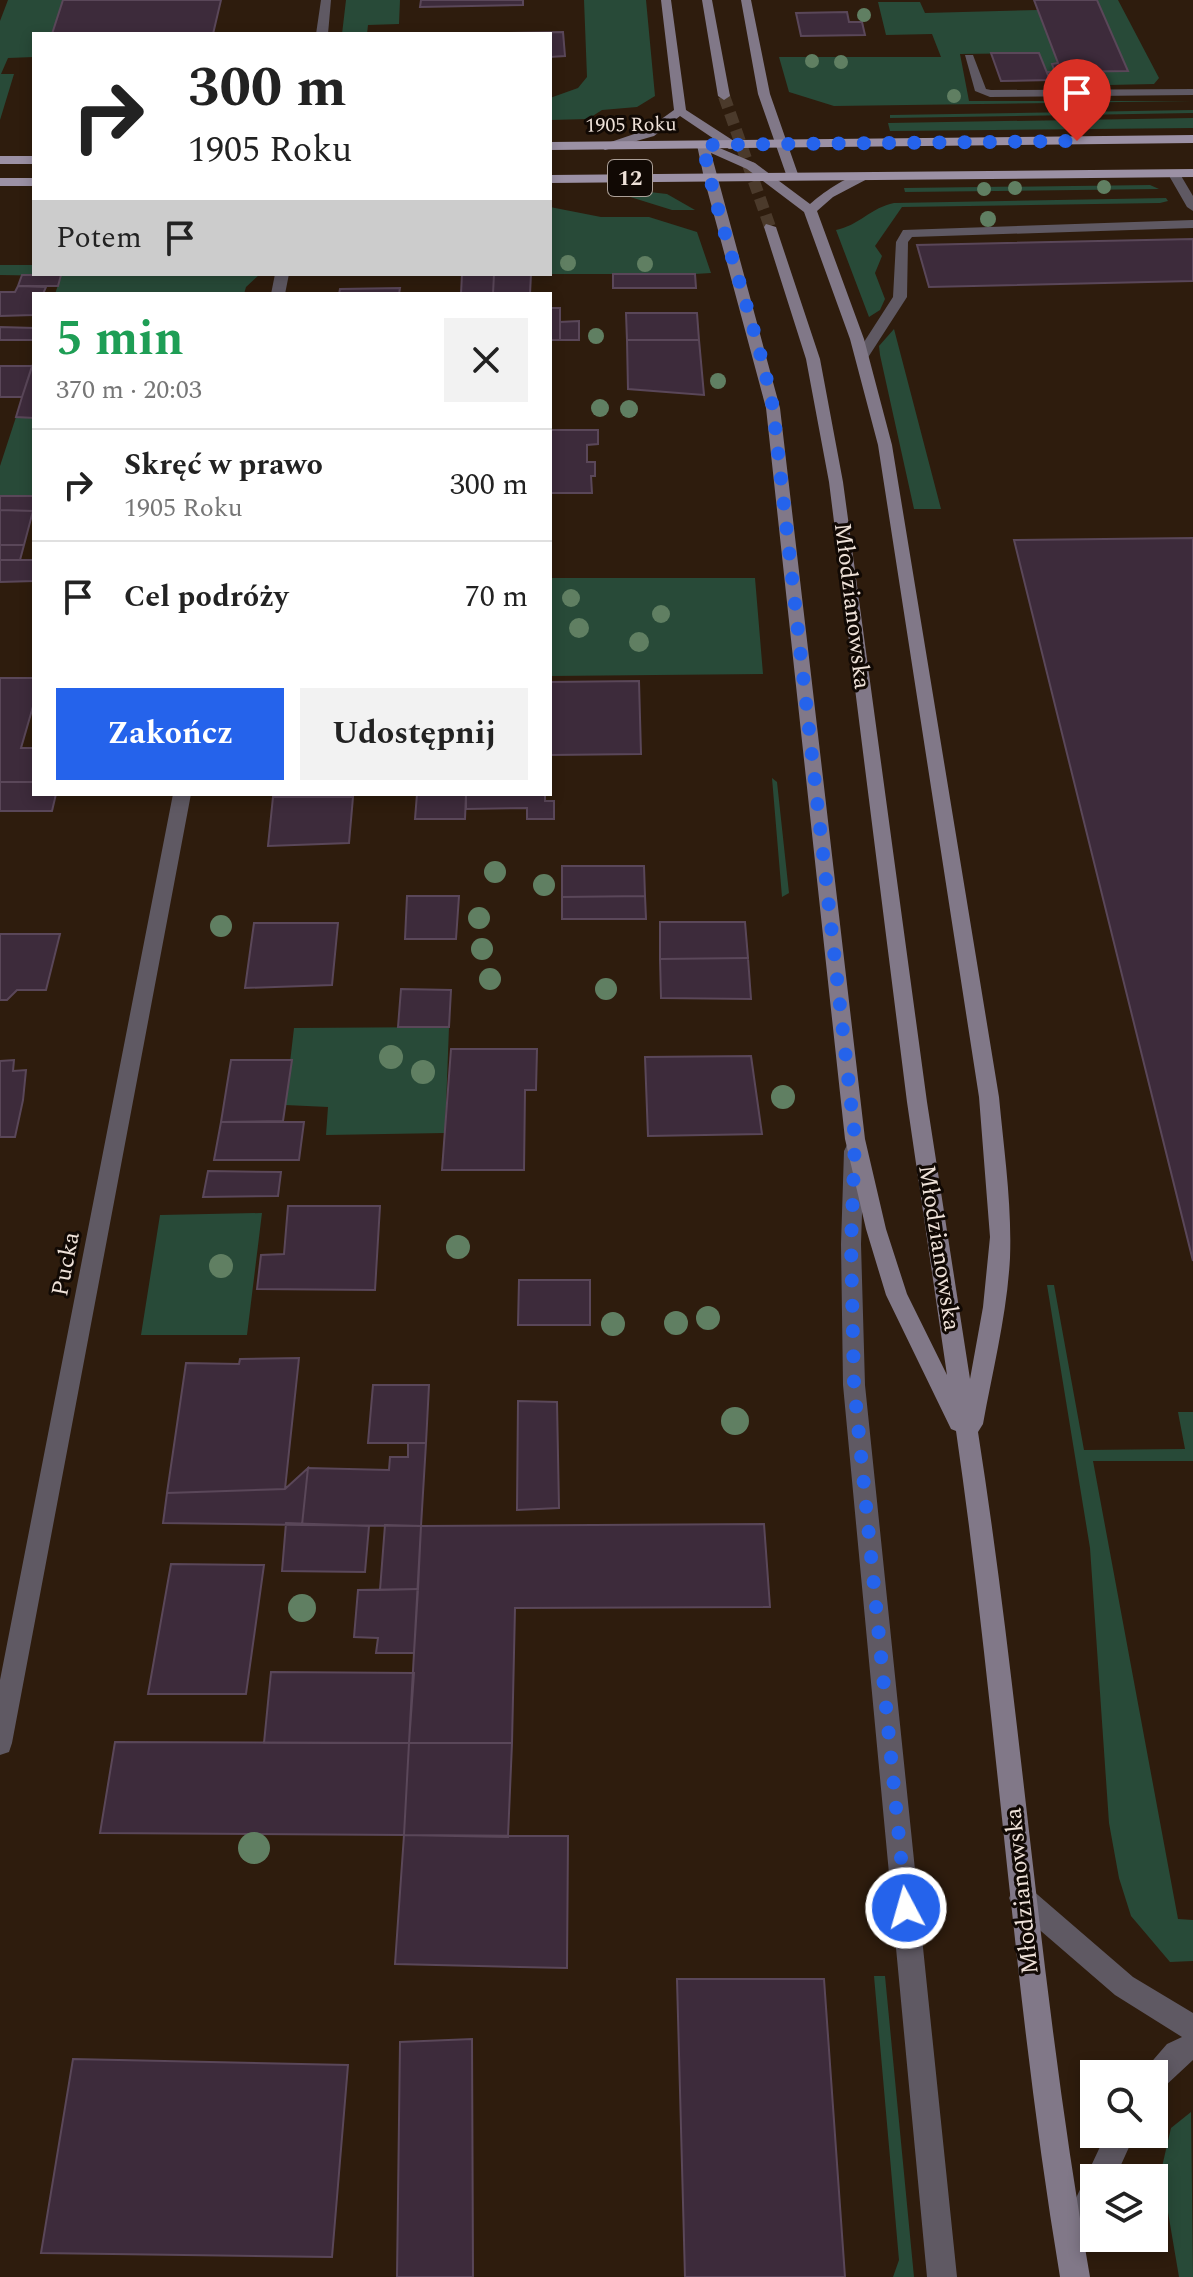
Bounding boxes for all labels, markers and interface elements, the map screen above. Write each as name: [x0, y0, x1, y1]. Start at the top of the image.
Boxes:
text: 300 m: [188, 46, 347, 131]
pin: [1043, 59, 1111, 141]
icon: right: [56, 64, 160, 168]
icon: arrive: [1055, 71, 1099, 115]
street label: 1905 Roku: [585, 109, 677, 141]
text: 1905 Roku: [188, 123, 352, 178]
road number: 12: [608, 160, 652, 196]
text: Potem: [56, 215, 142, 261]
icon: arrive: [158, 216, 202, 260]
text: 5 min: [56, 303, 184, 376]
button: close: [444, 318, 528, 402]
text: 370 m · 20:03: [56, 370, 202, 410]
text: Skręć w prawo: [124, 442, 323, 488]
text: 300 m: [450, 462, 528, 508]
icon: right: [56, 463, 100, 507]
text: 1905 Roku: [124, 488, 243, 528]
street label: Młodzianowska: [824, 521, 880, 692]
text: Cel podróży: [124, 574, 288, 620]
text: 70 m: [465, 574, 528, 620]
icon: arrive: [56, 575, 100, 619]
button: Zakończ: [56, 688, 284, 780]
button: Udostępnij: [300, 688, 528, 780]
street label: Młodzianowska: [908, 1162, 970, 1334]
street label: Pucka: [42, 1228, 90, 1299]
street label: Młodzianowska: [995, 1806, 1049, 1976]
position arrow: [864, 1866, 948, 1950]
map controls: [1080, 2060, 1168, 2252]
button: search: [1080, 2060, 1168, 2148]
button: layers: [1080, 2164, 1168, 2252]

